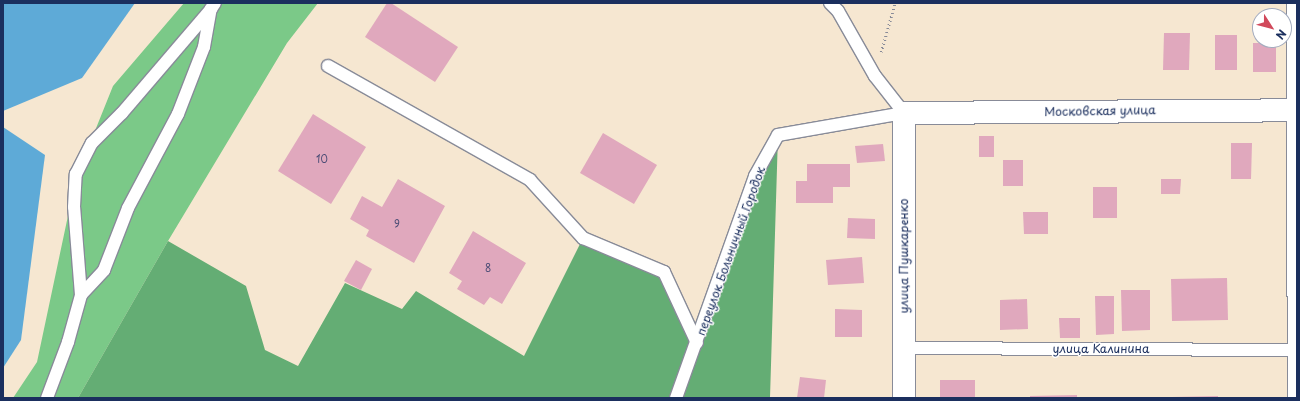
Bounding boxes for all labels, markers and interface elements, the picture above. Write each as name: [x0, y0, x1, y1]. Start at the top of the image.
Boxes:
north arrow: [1252, 8, 1292, 48]
text: N: [1272, 26, 1291, 43]
street label: Московская улица: [1044, 103, 1156, 119]
house number: 10: [316, 153, 328, 165]
street label: переулок Больничный Городок: [694, 164, 768, 338]
street label: улица Пушкаренко: [897, 198, 911, 314]
house number: 9: [394, 218, 400, 230]
house number: 8: [485, 262, 491, 274]
street label: улица Калинина: [1052, 342, 1150, 356]

